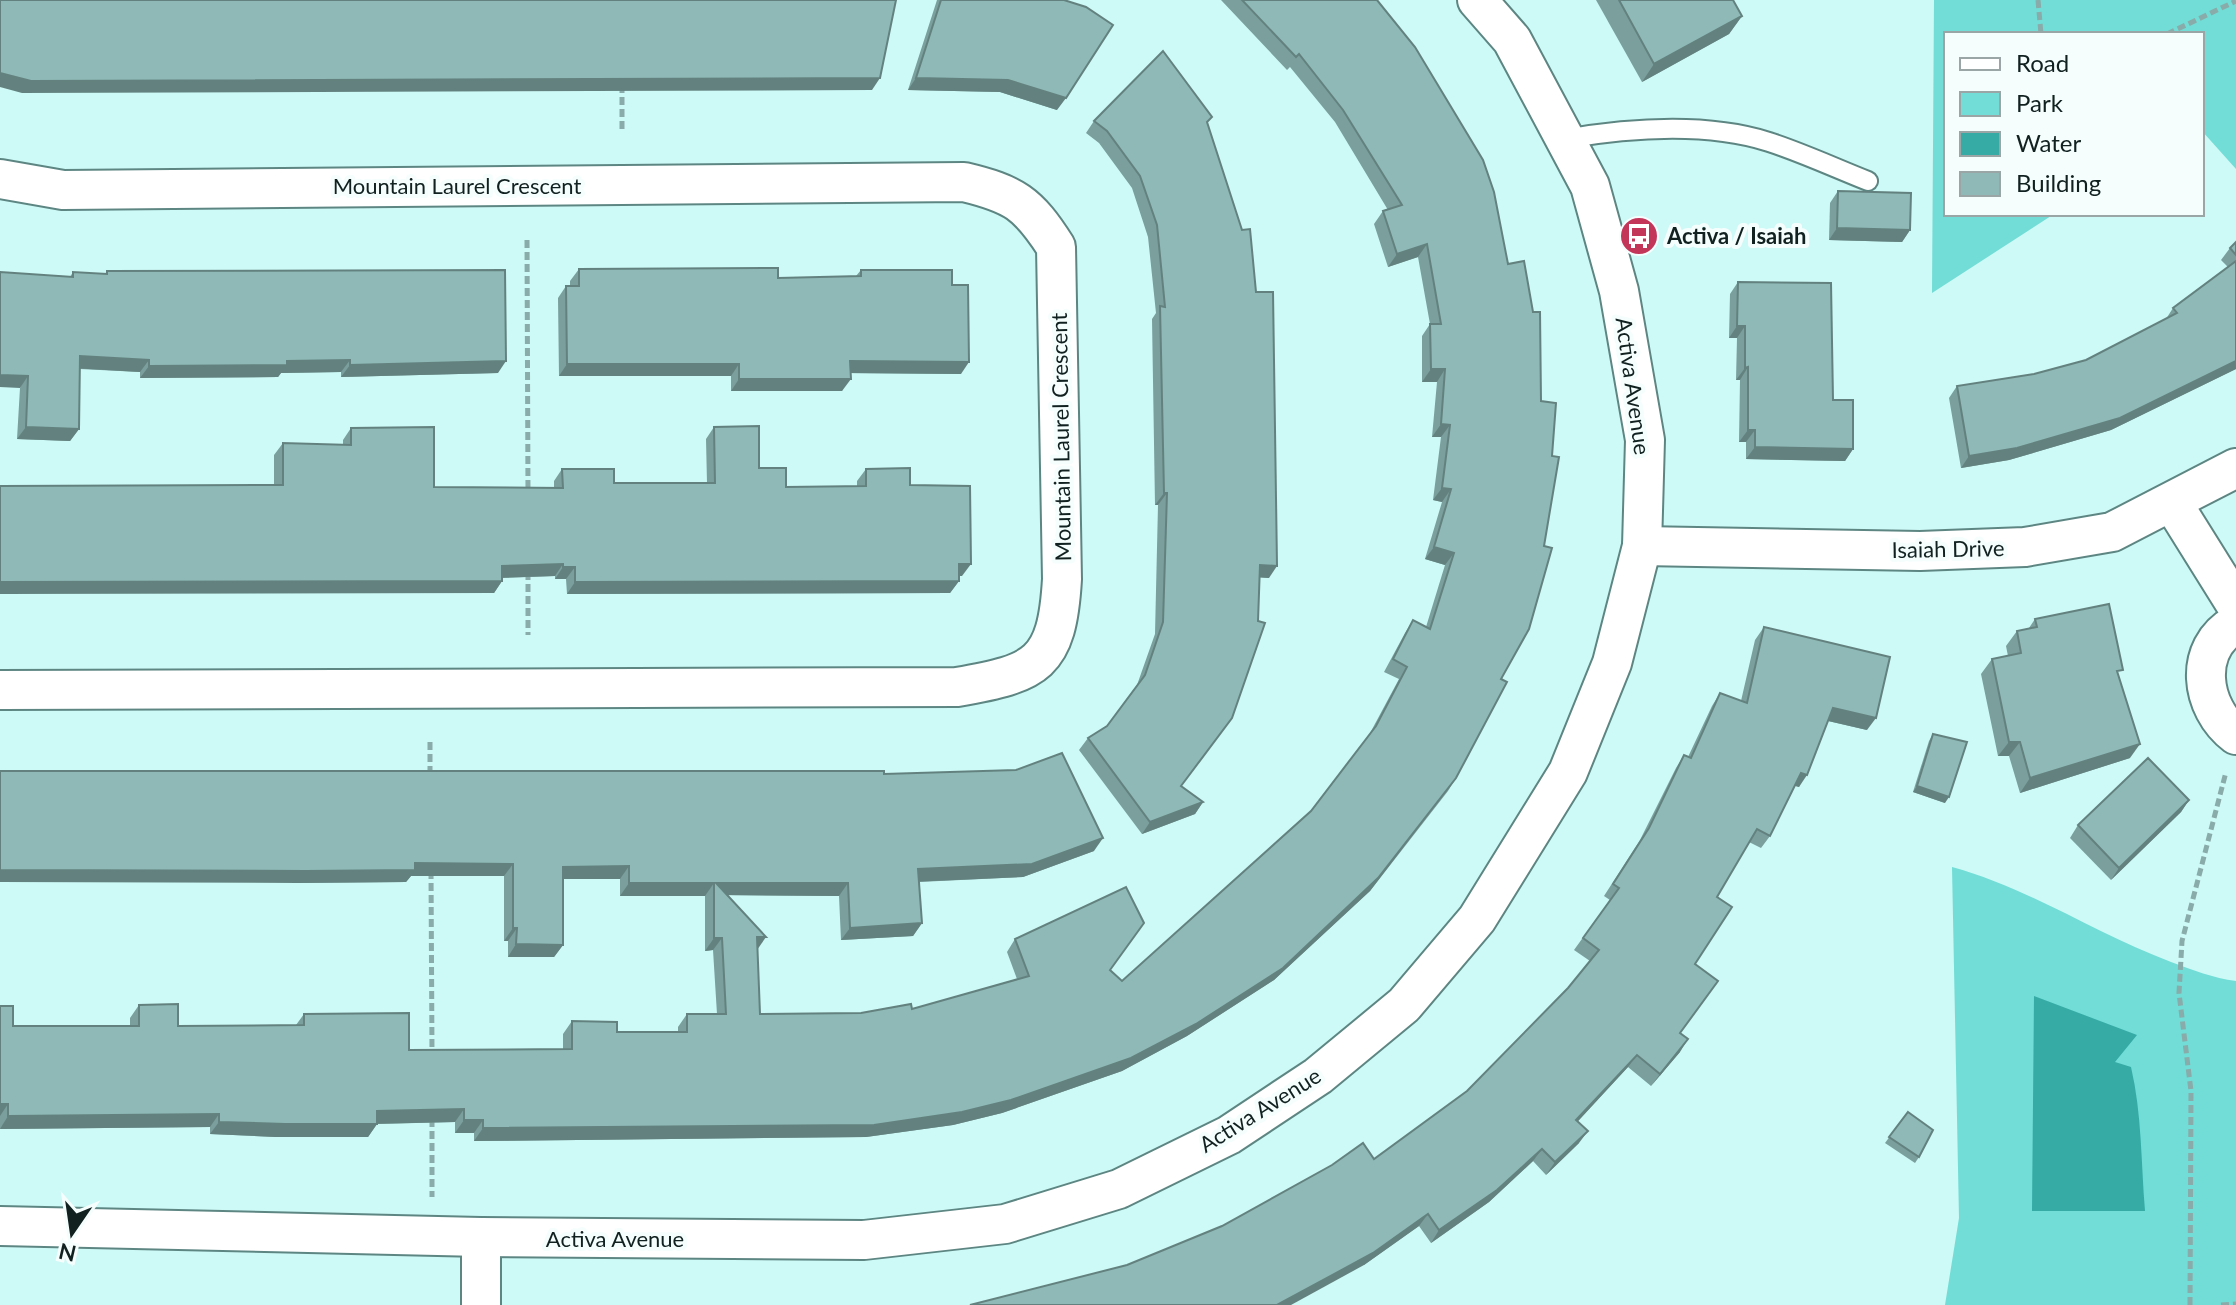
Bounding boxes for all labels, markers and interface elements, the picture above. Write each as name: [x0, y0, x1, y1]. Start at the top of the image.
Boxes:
legend: [1944, 32, 2204, 216]
text: Road: [2016, 48, 2069, 77]
text: Park: [2016, 88, 2064, 117]
text: Water: [2016, 128, 2081, 157]
text: Building: [2016, 168, 2101, 197]
street label: Mountain Laurel Crescent: [333, 172, 581, 199]
bus stop icon: Activa / Isaiah: [1618, 215, 1660, 257]
place label: Activa / Isaiah: [1666, 222, 1806, 249]
street label: Mountain Laurel Crescent: [1045, 312, 1076, 562]
street label: Activa Avenue: [1610, 316, 1656, 456]
street label: Isaiah Drive: [1891, 534, 2005, 563]
street label: Activa Avenue: [1194, 1061, 1326, 1158]
north arrow: [32, 1193, 112, 1273]
street label: Activa Avenue: [546, 1225, 684, 1252]
text: N: [56, 1238, 79, 1268]

